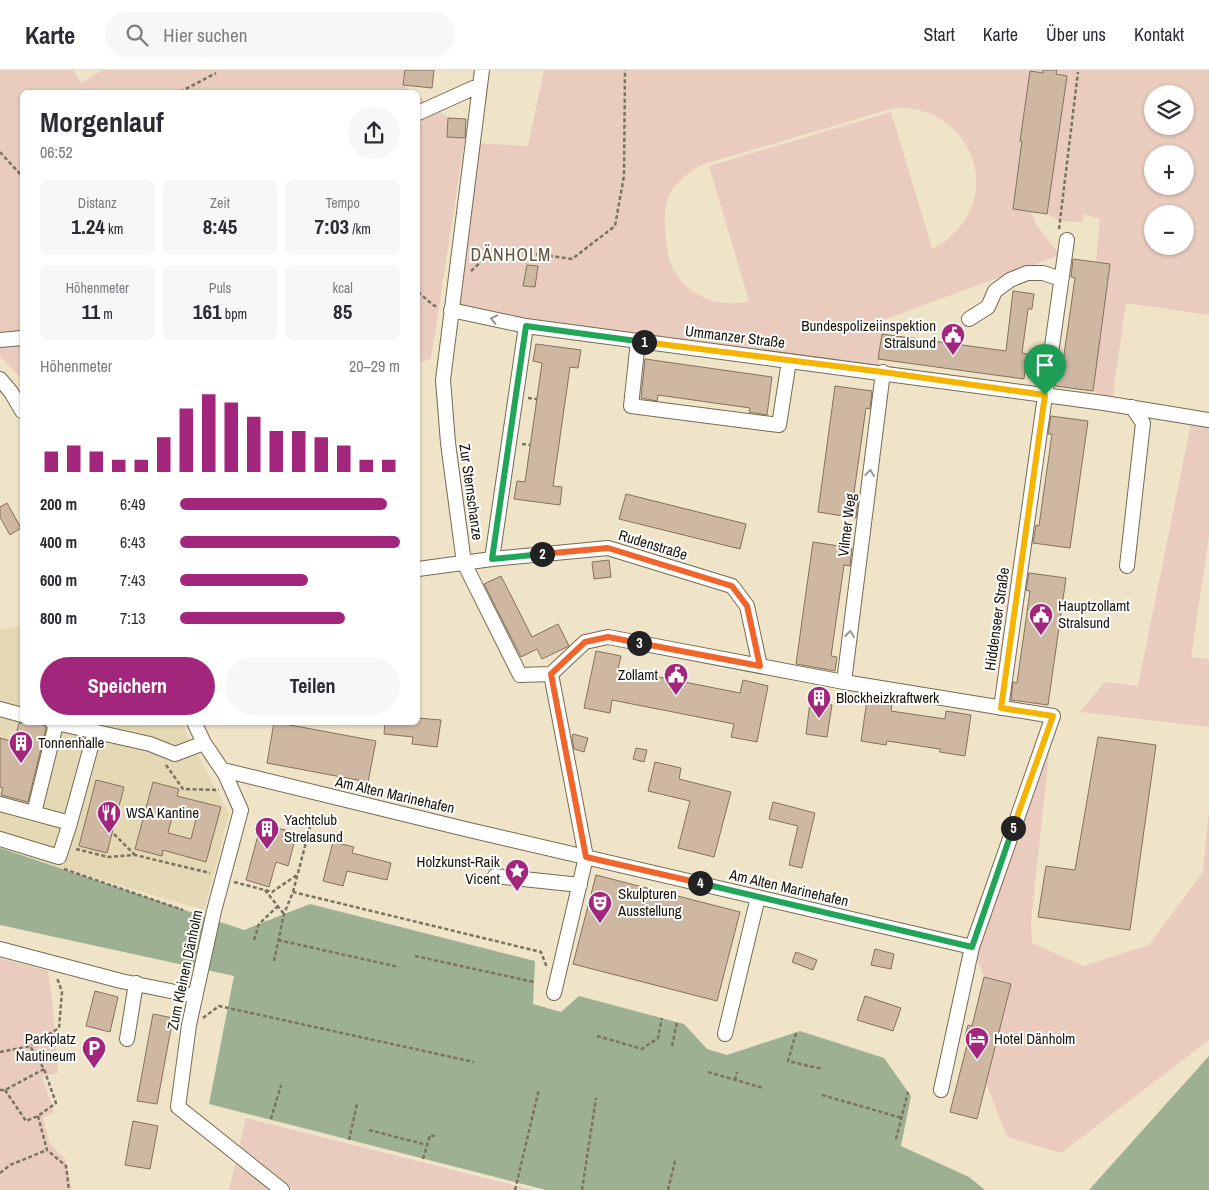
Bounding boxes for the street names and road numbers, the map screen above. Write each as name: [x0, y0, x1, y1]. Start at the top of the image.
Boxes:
street label: Ummanzer Straße: [684, 320, 786, 353]
street label: Zur Sternschanze: [454, 442, 489, 542]
street label: Vilmer Weg: [832, 492, 861, 558]
street label: Rudenstraße: [616, 524, 690, 565]
street label: Hiddenseer Straße: [979, 566, 1014, 672]
street label: Am Alten Marinehafen: [332, 770, 457, 818]
street label: Am Alten Marinehafen: [726, 863, 851, 911]
street label: Zum Kleinen Dänholm: [162, 908, 208, 1032]

